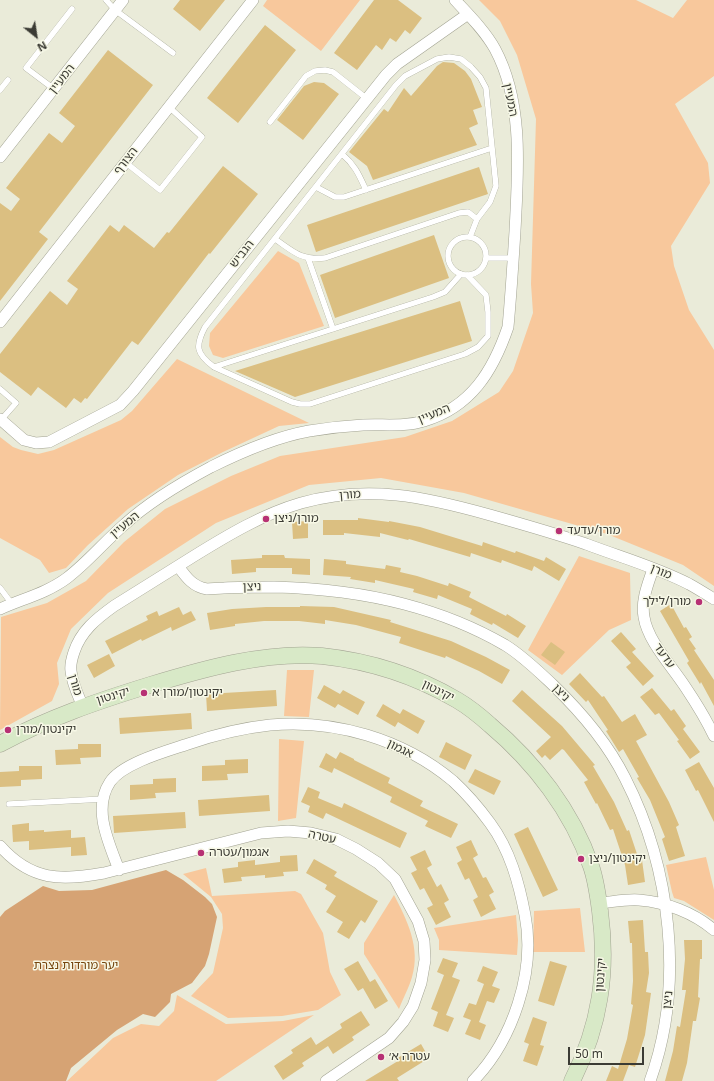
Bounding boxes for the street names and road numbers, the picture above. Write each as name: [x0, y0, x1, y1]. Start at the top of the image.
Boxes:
street label: המעיין: [46, 61, 78, 97]
street label: המעיין: [499, 82, 521, 118]
street label: הצורף: [111, 144, 141, 178]
street label: הגביש: [227, 237, 257, 271]
street label: המעיין: [416, 401, 452, 427]
street label: מורן: [339, 487, 361, 503]
street label: המעיין: [108, 509, 142, 541]
street label: מורן: [648, 561, 674, 583]
street label: ניצן: [243, 580, 261, 594]
street label: עדעד: [650, 641, 678, 671]
street label: מורן: [65, 673, 85, 697]
street label: יקינטון: [420, 677, 456, 705]
street label: ניצן: [549, 681, 573, 705]
street label: יקינטון: [95, 684, 131, 708]
street label: אגמון: [385, 737, 415, 761]
street label: עטרה: [307, 827, 337, 847]
street label: יקינטון: [593, 957, 609, 993]
street label: ניצן: [660, 990, 676, 1010]

